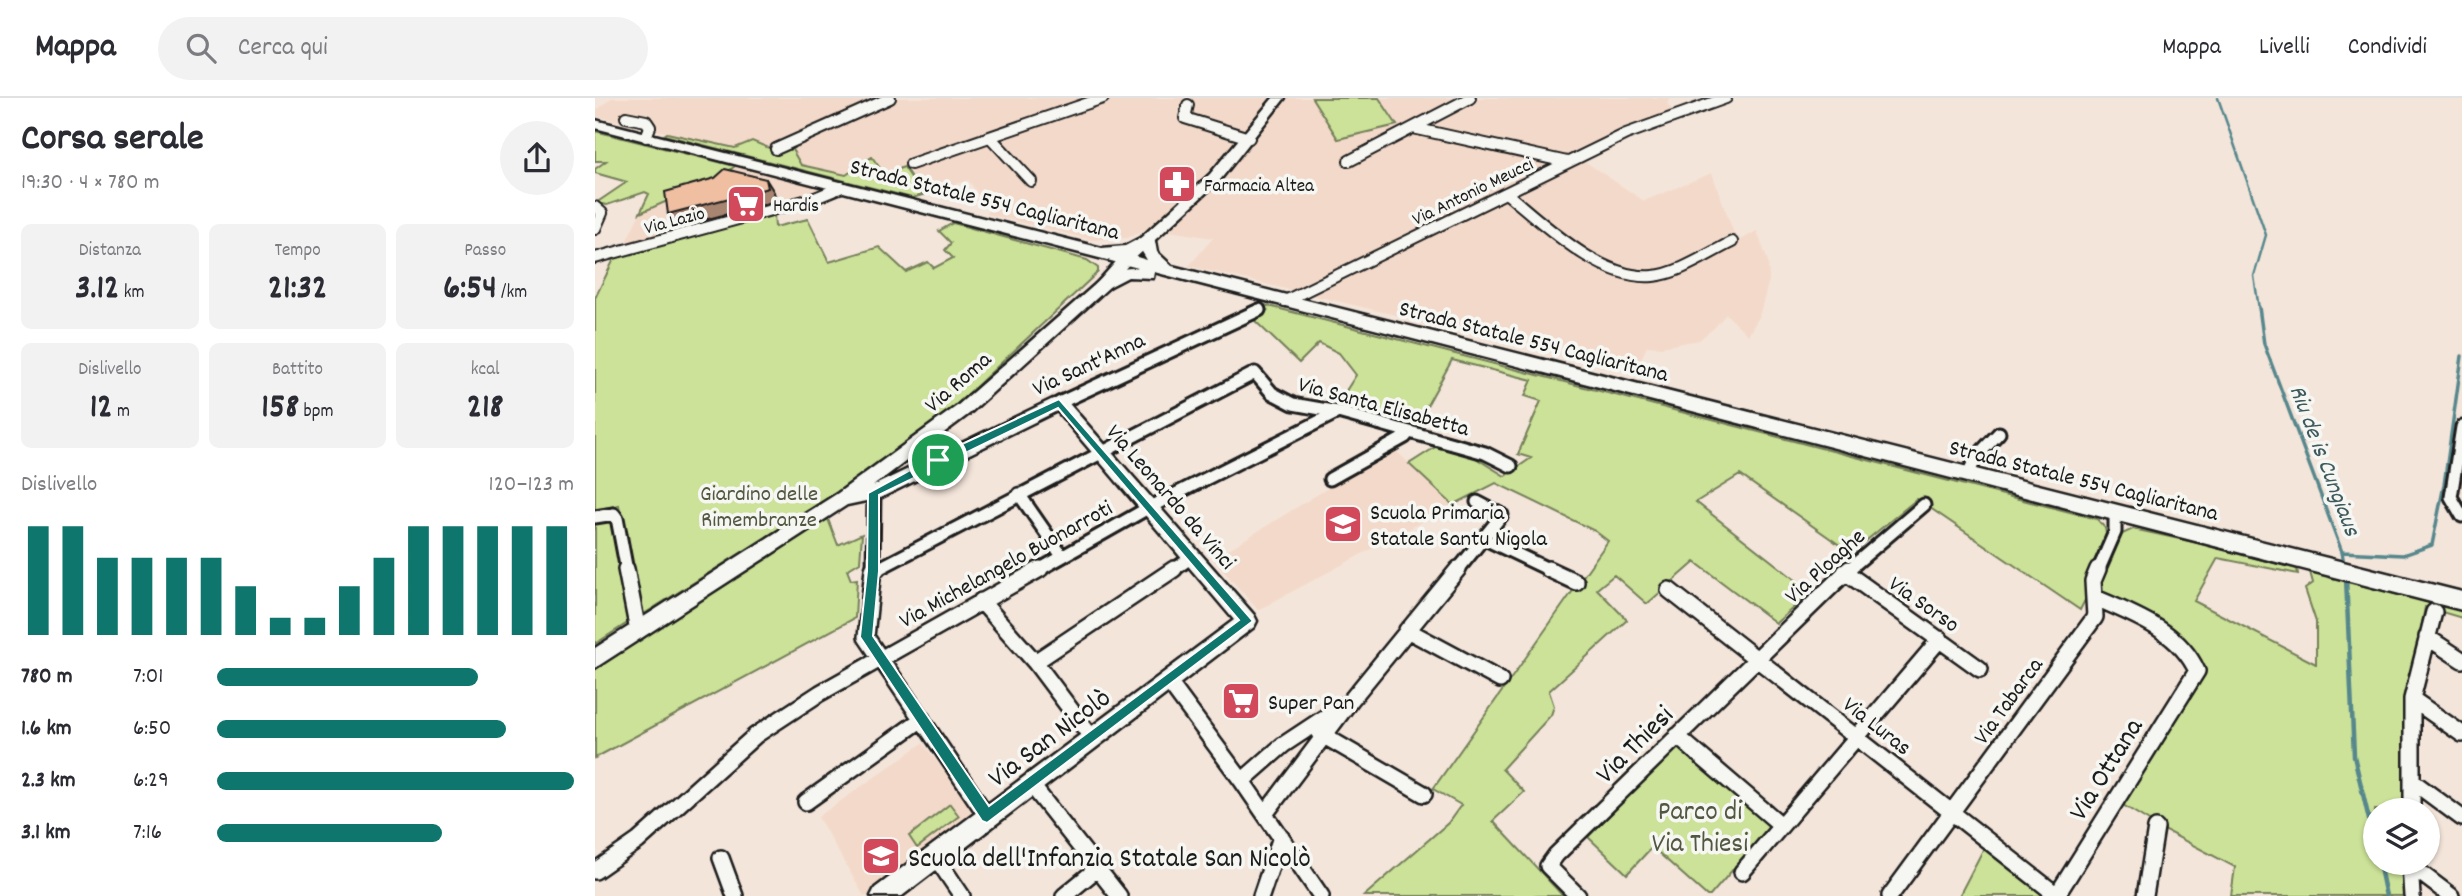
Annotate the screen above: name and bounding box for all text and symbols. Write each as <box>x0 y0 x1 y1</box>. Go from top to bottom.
search box <box>158 17 648 80</box>
text: Mappa <box>35 25 116 72</box>
icon: search <box>182 29 220 67</box>
text: Cerca qui <box>238 30 328 67</box>
text: Mappa <box>2162 31 2221 65</box>
text: Livelli <box>2259 31 2310 65</box>
text: Condividi <box>2348 31 2427 65</box>
text: Corsa serale <box>21 113 204 168</box>
button: share <box>500 121 574 195</box>
street label: Strada Statale 554 Cagliaritana <box>846 152 1124 251</box>
street label: Via Antonio Meucci <box>1408 152 1539 234</box>
pharmacy icon: Farmacia Altea <box>1156 163 1198 205</box>
text: 19:30 · 4 × 780 m <box>21 167 160 200</box>
place label: Farmacia Altea <box>1204 174 1315 201</box>
supermarket icon: Hardis <box>725 183 767 225</box>
place label: Hardis <box>773 194 819 221</box>
street label: Via Lazio <box>642 201 708 243</box>
text: Distanza <box>79 238 141 265</box>
text: Tempo <box>274 238 321 265</box>
text: Passo <box>464 238 506 265</box>
text: 3.12 <box>75 265 119 315</box>
text: 21:32 <box>268 265 327 315</box>
text: 6:54 <box>443 265 497 315</box>
text: km <box>119 280 145 307</box>
text: /km <box>497 280 527 307</box>
street label: Strada Statale 554 Cagliaritana <box>1395 294 1673 393</box>
street label: Via Sant'Anna <box>1028 325 1152 407</box>
street label: Via Roma <box>919 344 1001 422</box>
text: Dislivello <box>78 357 141 384</box>
text: Battito <box>272 357 323 384</box>
text: kcal <box>471 357 500 384</box>
street label: Via Santa Elisabetta <box>1294 370 1473 447</box>
water label: Riu de is Cungiaus <box>2279 381 2368 542</box>
text: 12 <box>90 384 113 434</box>
text: 158 <box>261 384 299 434</box>
text: 218 <box>467 384 504 434</box>
text: m <box>113 399 130 426</box>
text: bpm <box>299 399 334 426</box>
street label: Via Leonardo da Vinci <box>1097 418 1242 578</box>
pin <box>908 430 968 490</box>
street label: Strada Statale 554 Cagliaritana <box>1945 433 2223 532</box>
icon: arrive <box>919 441 957 479</box>
text: Dislivello <box>21 469 97 502</box>
text: 120–123 m <box>489 469 574 502</box>
park label: Giardino delle Rimembranze <box>700 479 818 538</box>
street label: Via Michelangelo Buonarroti <box>894 494 1119 639</box>
place label: Scuola Primaria Statale Santu Nigola <box>1370 498 1548 557</box>
school or university icon: Scuola Primaria Statale Santu Nigola <box>1322 503 1364 545</box>
street label: Via Ploaghe <box>1779 522 1874 613</box>
street label: Via Sorso <box>1881 569 1965 642</box>
street label: Via Tabarca <box>1967 651 2053 752</box>
text: 780 m <box>21 661 73 694</box>
text: 7:01 <box>133 661 163 694</box>
street label: Via San Nicolò <box>981 680 1121 800</box>
supermarket icon: Super Pan <box>1220 680 1262 722</box>
place label: Super Pan <box>1268 688 1354 721</box>
street label: Via Luras <box>1834 690 1917 765</box>
street label: Via Thiesi <box>1588 698 1685 795</box>
street label: Via Ottana <box>2061 711 2156 830</box>
text: 1.6 km <box>21 713 72 746</box>
text: 6:50 <box>133 713 171 746</box>
text: 2.3 km <box>21 765 76 798</box>
text: 6:29 <box>133 765 169 798</box>
park label: Parco di Via Thiesi <box>1652 794 1748 866</box>
map controls <box>2363 798 2440 875</box>
button: layers <box>2363 798 2440 875</box>
text: 3.1 km <box>21 817 71 850</box>
text: 7:16 <box>133 817 162 850</box>
school or university icon: Scuola dell'Infanzia Statale San Nicolò <box>860 835 902 877</box>
place label: Scuola dell'Infanzia Statale San Nicolò <box>908 841 1311 881</box>

